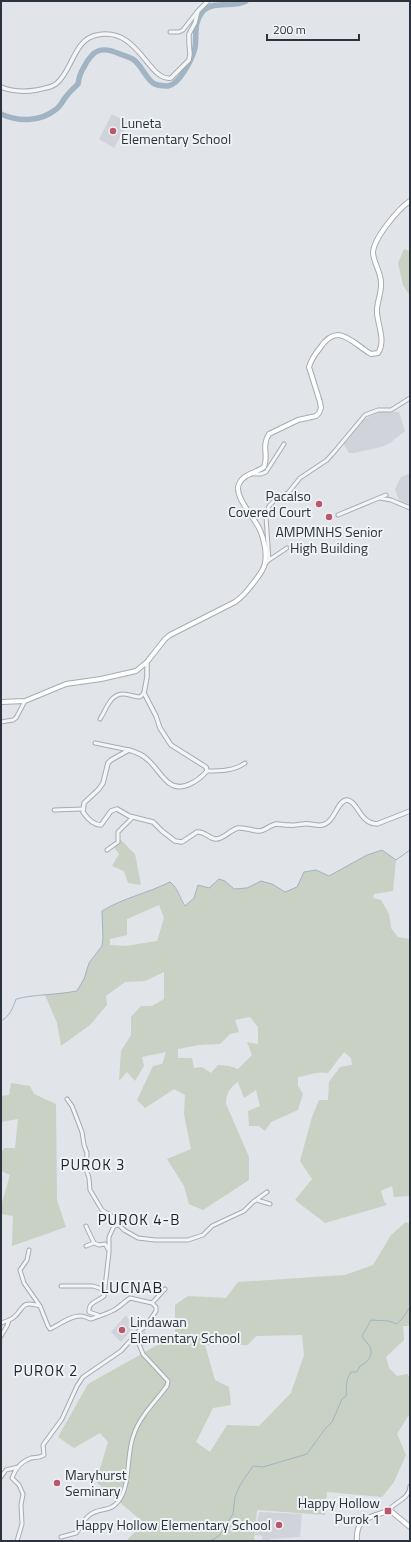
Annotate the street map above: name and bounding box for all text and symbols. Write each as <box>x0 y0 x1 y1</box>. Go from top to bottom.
scale bar <box>267 16 359 42</box>
text: 200 m <box>273 20 306 39</box>
place label: Luneta Elementary School <box>121 112 231 149</box>
marker: Luneta Elementary School <box>108 126 118 136</box>
place label: Pacalso Covered Court <box>228 485 311 522</box>
marker: Pacalso Covered Court <box>314 499 324 509</box>
marker: AMPMNHS Senior High Building <box>324 512 334 522</box>
place label: AMPMNHS Senior High Building <box>275 521 383 558</box>
district label: PUROK 3 <box>61 1153 125 1176</box>
district label: PUROK 4-B <box>98 1208 180 1231</box>
district label: LUCNAB <box>101 1275 163 1299</box>
place label: Lindawan Elementary School <box>130 1311 240 1348</box>
marker: Lindawan Elementary School <box>117 1325 127 1335</box>
district label: PUROK 2 <box>14 1359 78 1382</box>
place label: Maryhurst Seminary <box>65 1464 127 1501</box>
marker: Maryhurst Seminary <box>52 1478 62 1488</box>
place label: Happy Hollow Purok 1 <box>298 1492 380 1529</box>
marker: Happy Hollow Purok 1 <box>383 1506 393 1516</box>
place label: Happy Hollow Elementary School <box>76 1514 271 1535</box>
marker: Happy Hollow Elementary School <box>274 1520 284 1530</box>

